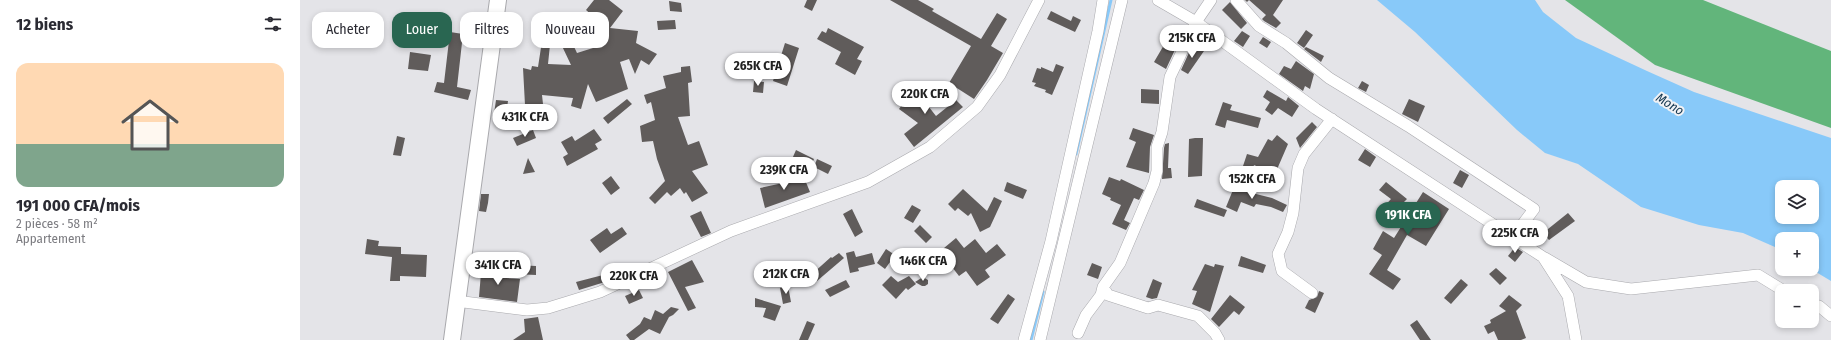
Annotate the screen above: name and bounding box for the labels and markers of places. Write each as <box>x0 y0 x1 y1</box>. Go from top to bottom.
pin: 215K CFA <box>1151 25 1233 59</box>
pin: 265K CFA <box>717 53 799 87</box>
pin: 220K CFA <box>884 81 966 115</box>
pin: 431K CFA <box>484 104 566 138</box>
pin: 239K CFA <box>743 157 825 191</box>
pin: 152K CFA <box>1211 166 1293 200</box>
pin: 191K CFA <box>1367 202 1449 236</box>
pin: 225K CFA <box>1474 220 1556 254</box>
pin: 146K CFA <box>882 248 964 282</box>
pin: 341K CFA <box>457 252 539 286</box>
pin: 212K CFA <box>745 261 827 295</box>
pin: 220K CFA <box>593 263 675 297</box>

